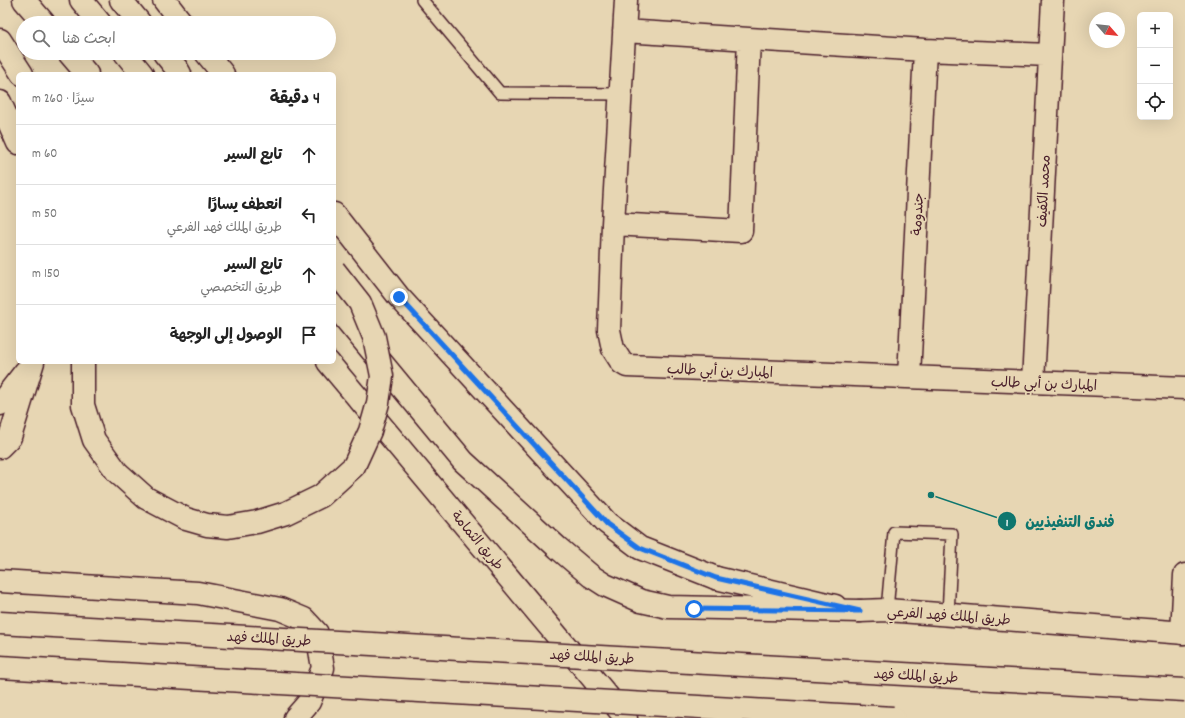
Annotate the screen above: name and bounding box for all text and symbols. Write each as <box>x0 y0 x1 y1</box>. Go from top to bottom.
north arrow <box>1089 12 1125 48</box>
map controls <box>1137 12 1173 120</box>
button: + <box>1137 12 1173 48</box>
search box <box>16 16 336 60</box>
icon: search <box>30 27 52 49</box>
text: ابحث هنا <box>62 29 116 51</box>
button: − <box>1137 48 1173 84</box>
button: locate <box>1137 84 1173 120</box>
text: 4 دقيقة <box>270 88 320 112</box>
text: سيرًا · 260 m <box>32 90 95 109</box>
icon: ahead <box>298 144 320 166</box>
text: 60 m <box>32 145 57 164</box>
text: تابع السير <box>225 145 282 167</box>
street label: محمد الكفيف <box>1033 154 1057 228</box>
street label: جندومة <box>908 192 930 236</box>
text: انعطف يسارًا <box>208 195 282 217</box>
icon: left <box>298 204 320 226</box>
text: 50 m <box>32 205 57 224</box>
text: طريق الملك فهد الفرعي <box>167 219 282 238</box>
text: تابع السير <box>225 255 282 277</box>
icon: ahead <box>298 264 320 286</box>
text: 150 m <box>32 265 60 284</box>
text: طريق التخصصي <box>200 279 282 298</box>
route end <box>390 288 408 306</box>
icon: arrive <box>298 324 320 346</box>
text: الوصول إلى الوجهة <box>170 325 282 347</box>
street label: المبارك بن أبي طالب <box>666 360 773 385</box>
street label: المبارك بن أبي طالب <box>990 373 1097 398</box>
street label: طريق الثمامة <box>446 507 507 575</box>
callout: فندق التنفيذيين <box>997 508 1122 535</box>
text: فندق التنفيذيين <box>1025 513 1115 535</box>
text: 1 <box>1006 515 1009 532</box>
route start <box>685 600 703 618</box>
street label: طريق الملك فهد الفرعي <box>886 603 1011 632</box>
street label: طريق الملك فهد <box>226 628 312 652</box>
street label: طريق الملك فهد <box>549 646 635 670</box>
street label: طريق الملك فهد <box>873 665 959 689</box>

